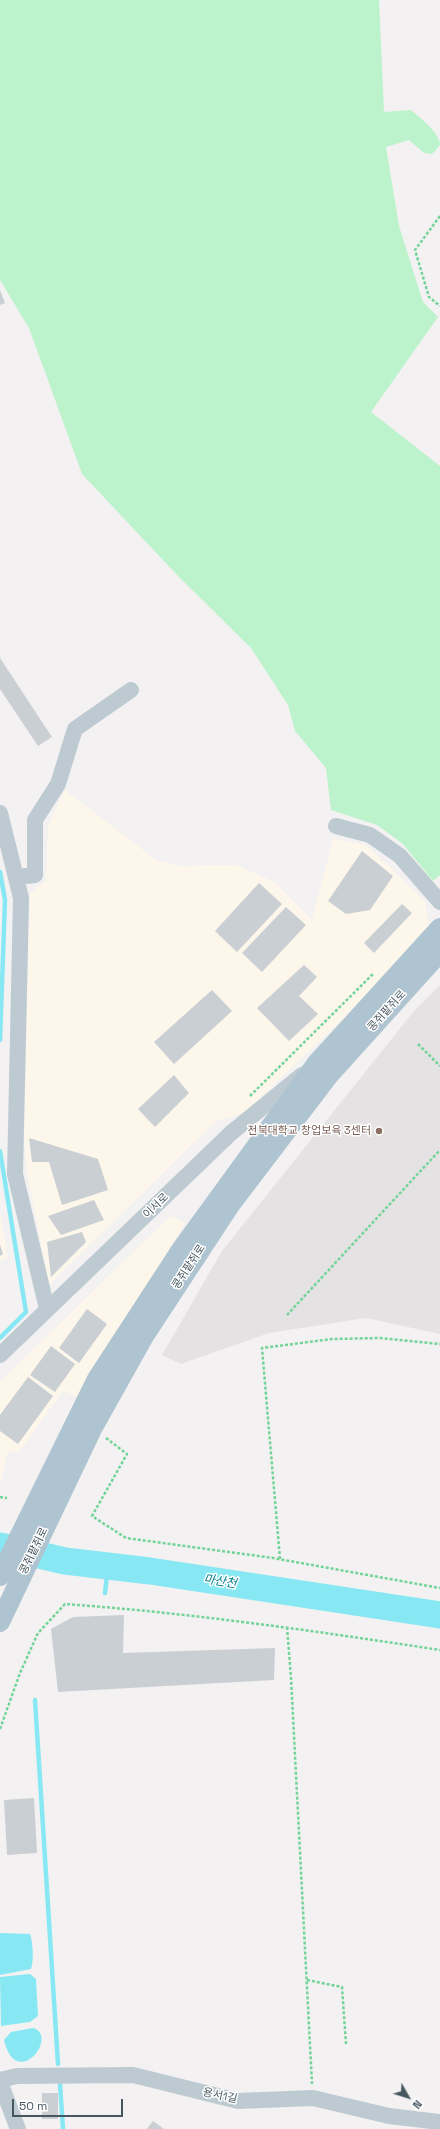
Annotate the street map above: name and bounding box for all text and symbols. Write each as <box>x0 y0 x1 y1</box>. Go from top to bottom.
street label: 콩쥐팥쥐로 <box>365 988 409 1034</box>
place label: 전북대학교 창업보육 3센터 <box>247 1124 371 1138</box>
marker: 전북대학교 창업보육 3센터 <box>374 1126 384 1136</box>
street label: 이서로 <box>140 1191 172 1221</box>
street label: 콩쥐팥쥐로 <box>170 1242 208 1292</box>
street label: 콩쥐팥쥐로 <box>17 1525 51 1577</box>
water label: 마산천 <box>203 1572 237 1592</box>
north arrow <box>388 2077 428 2117</box>
street label: 용서1길 <box>202 2086 238 2106</box>
scale bar <box>14 2091 125 2117</box>
text: N <box>410 2097 425 2112</box>
text: 50 m <box>19 2098 47 2114</box>

